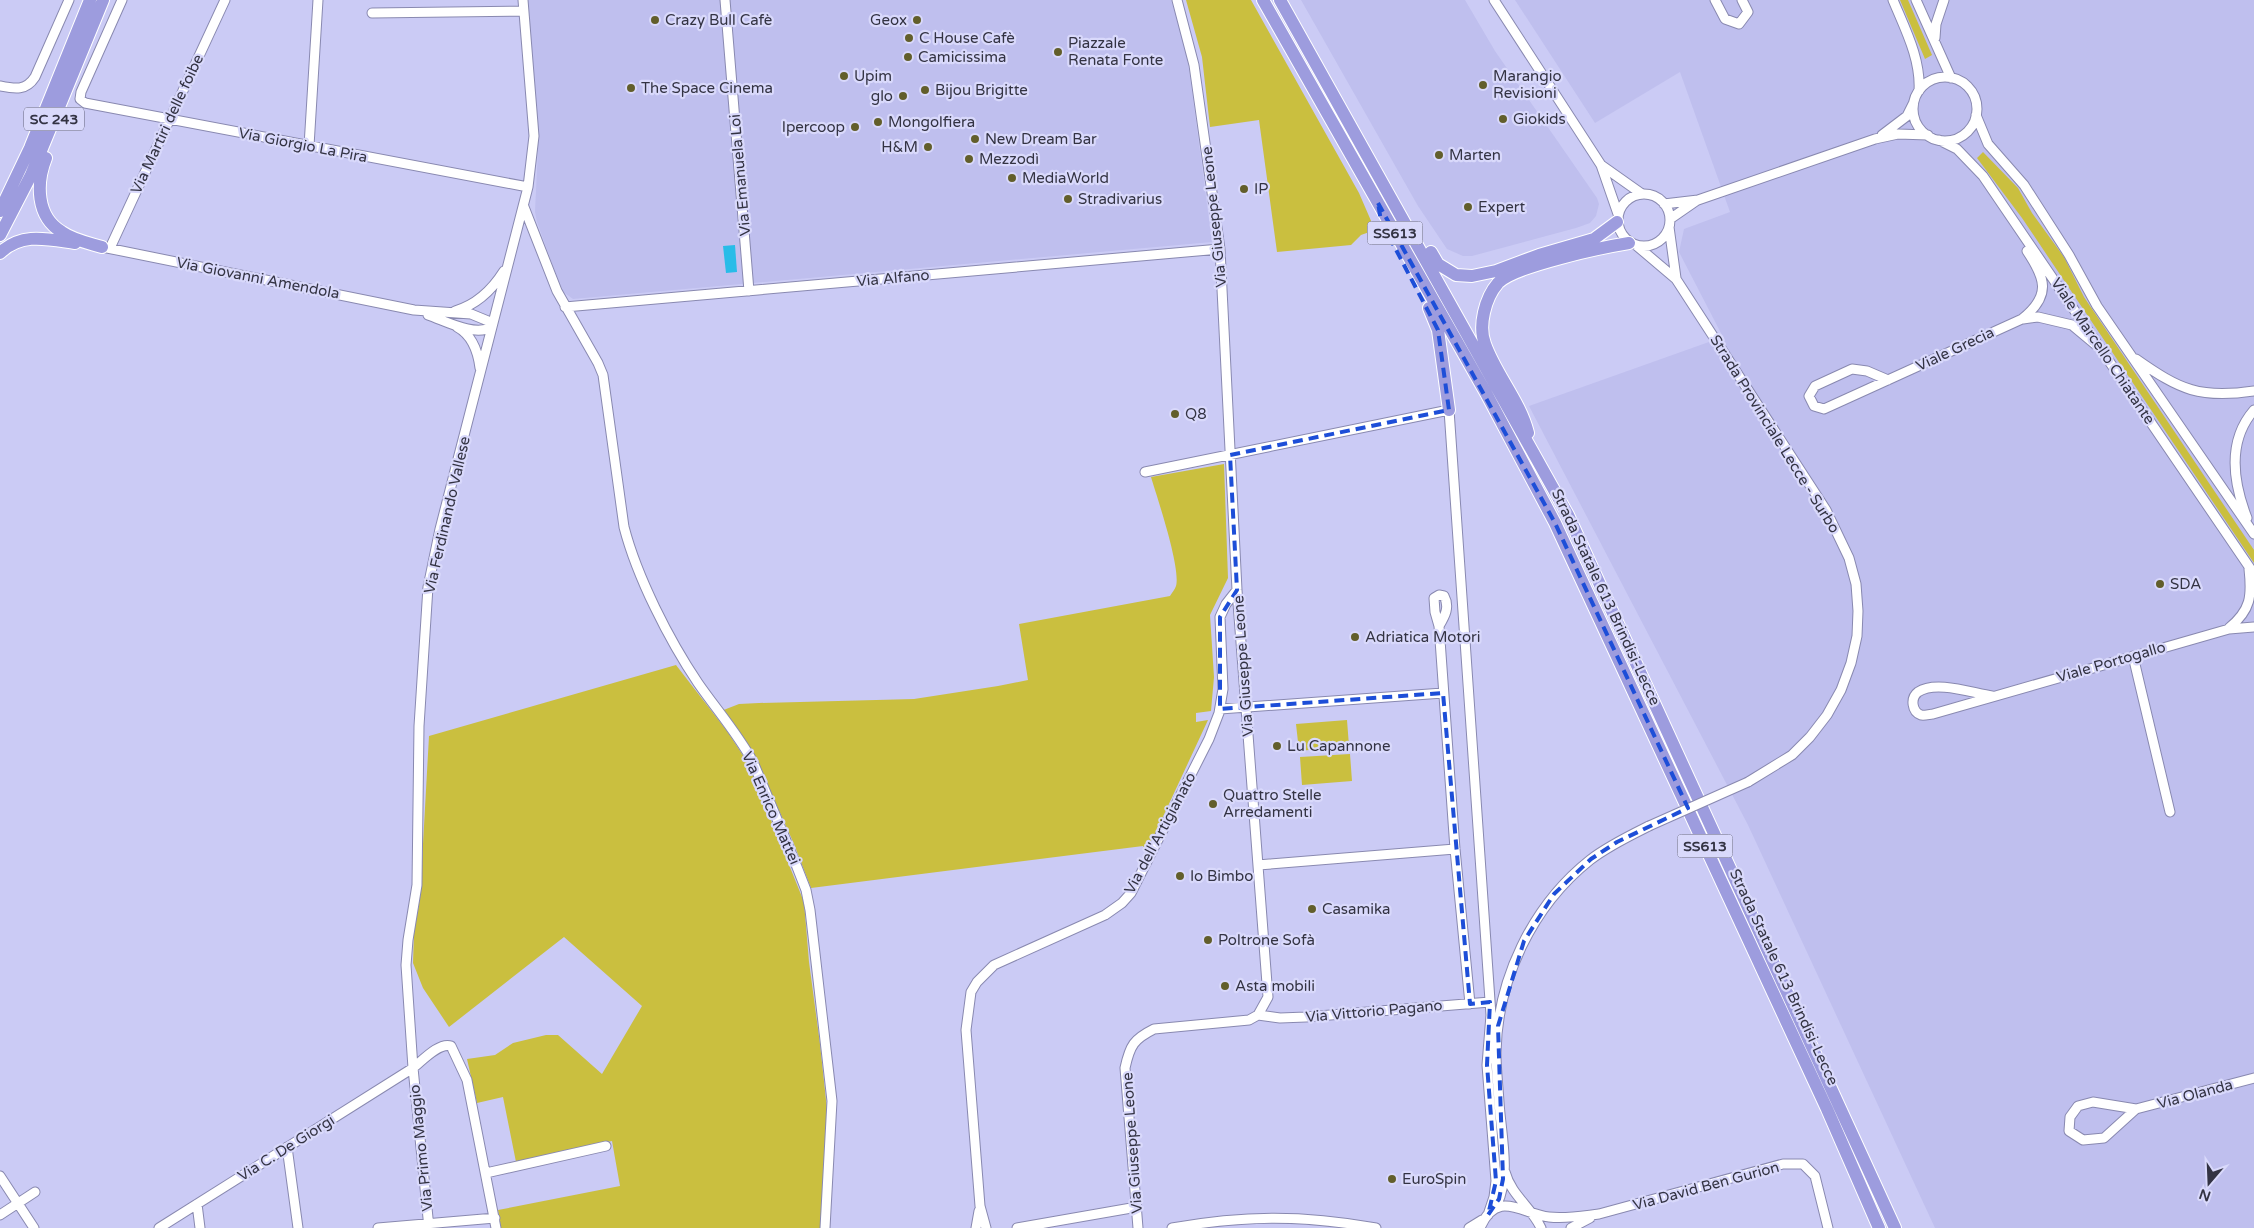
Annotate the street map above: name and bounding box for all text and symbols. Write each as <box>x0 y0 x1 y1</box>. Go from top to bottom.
place label: Crazy Bull Cafè <box>665 11 772 29</box>
place label: Geox <box>870 11 907 29</box>
marker: Crazy Bull Cafè <box>649 14 661 26</box>
marker: Geox <box>911 14 923 26</box>
place label: C House Cafè <box>919 29 1015 47</box>
marker: C House Cafè <box>903 32 915 44</box>
place label: Piazzale Renata Fonte <box>1068 34 1163 69</box>
marker: Piazzale Renata Fonte <box>1052 46 1064 58</box>
place label: Camicissima <box>918 48 1006 66</box>
street label: Via Martiri delle foibe <box>127 51 207 197</box>
marker: Camicissima <box>902 51 914 63</box>
place label: Upim <box>854 67 892 85</box>
place label: Marangio Revisioni <box>1493 67 1562 102</box>
marker: Upim <box>838 70 850 82</box>
place label: The Space Cinema <box>641 79 773 97</box>
marker: Marangio Revisioni <box>1477 79 1489 91</box>
place label: Bijou Brigitte <box>935 81 1028 99</box>
marker: The Space Cinema <box>625 82 637 94</box>
marker: Bijou Brigitte <box>919 84 931 96</box>
place label: glo <box>871 87 893 105</box>
marker: glo <box>897 90 909 102</box>
road number: SC 243 <box>24 108 84 130</box>
place label: Giokids <box>1513 110 1566 128</box>
street label: Via Emanuela Loi <box>726 113 754 237</box>
place label: Mongolfiera <box>888 113 975 131</box>
marker: Giokids <box>1497 113 1509 125</box>
marker: Mongolfiera <box>872 116 884 128</box>
place label: Ipercoop <box>782 118 845 136</box>
marker: Ipercoop <box>849 121 861 133</box>
street label: Via Giorgio La Pira <box>237 124 369 166</box>
place label: New Dream Bar <box>985 130 1097 148</box>
marker: New Dream Bar <box>969 133 981 145</box>
place label: H&M <box>881 138 918 156</box>
marker: H&M <box>922 141 934 153</box>
street label: Via Giuseppe Leone <box>1198 146 1230 288</box>
place label: Marten <box>1449 146 1501 164</box>
marker: Marten <box>1433 149 1445 161</box>
place label: Mezzodì <box>979 150 1039 168</box>
marker: Mezzodì <box>963 153 975 165</box>
place label: MediaWorld <box>1022 169 1109 187</box>
marker: MediaWorld <box>1006 172 1018 184</box>
place label: IP <box>1254 180 1268 198</box>
marker: IP <box>1238 183 1250 195</box>
place label: Stradivarius <box>1078 190 1162 208</box>
marker: Stradivarius <box>1062 193 1074 205</box>
place label: Expert <box>1478 198 1525 216</box>
marker: Expert <box>1462 201 1474 213</box>
road number: SS613 <box>1368 222 1422 244</box>
street label: Via Giovanni Amendola <box>175 253 341 303</box>
street label: Via Alfano <box>856 266 930 290</box>
street label: Viale Marcello Chiatante <box>2047 274 2159 428</box>
street label: Viale Grecia <box>1913 323 1997 375</box>
street label: Strada Provinciale Lecce - Surbo <box>1706 332 1844 536</box>
place label: Q8 <box>1185 405 1207 423</box>
marker: Q8 <box>1169 408 1181 420</box>
street label: Via Ferdinando Vallese <box>420 435 474 595</box>
street label: Strada Statale 613 Brindisi-Lecce <box>1548 486 1664 708</box>
place label: SDA <box>2170 575 2201 593</box>
marker: SDA <box>2154 578 2166 590</box>
street label: Via Giuseppe Leone <box>1229 595 1257 737</box>
place label: Adriatica Motori <box>1365 628 1481 646</box>
marker: Adriatica Motori <box>1349 631 1361 643</box>
street label: Viale Portogallo <box>2054 638 2168 686</box>
place label: Lu Capannone <box>1287 737 1390 755</box>
marker: Lu Capannone <box>1271 740 1283 752</box>
street label: Via Enrico Mattei <box>738 749 804 867</box>
street label: Via dell'Artigianato <box>1120 769 1200 897</box>
place label: Quattro Stelle Arredamenti <box>1223 786 1321 821</box>
marker: Quattro Stelle Arredamenti <box>1207 798 1219 810</box>
road number: SS613 <box>1678 834 1732 858</box>
street label: Strada Statale 613 Brindisi-Lecce <box>1726 866 1842 1088</box>
place label: Io Bimbo <box>1190 867 1253 885</box>
marker: Io Bimbo <box>1174 870 1186 882</box>
place label: Casamika <box>1322 900 1390 918</box>
marker: Casamika <box>1306 903 1318 915</box>
place label: Poltrone Sofà <box>1218 931 1315 949</box>
marker: Poltrone Sofà <box>1202 934 1214 946</box>
place label: Asta mobili <box>1235 977 1315 995</box>
marker: Asta mobili <box>1219 980 1231 992</box>
street label: Via Vittorio Pagano <box>1305 996 1443 1026</box>
street label: Via Giuseppe Leone <box>1118 1072 1146 1214</box>
street label: Via Olanda <box>2155 1075 2235 1113</box>
street label: Via Primo Maggio <box>405 1084 437 1212</box>
street label: Via C. De Giorgi <box>234 1111 338 1185</box>
street label: Via David Ben Gurion <box>1631 1158 1781 1214</box>
north arrow <box>2184 1158 2234 1208</box>
place label: EuroSpin <box>1402 1170 1466 1188</box>
marker: EuroSpin <box>1386 1173 1398 1185</box>
text: N <box>2197 1185 2213 1205</box>

